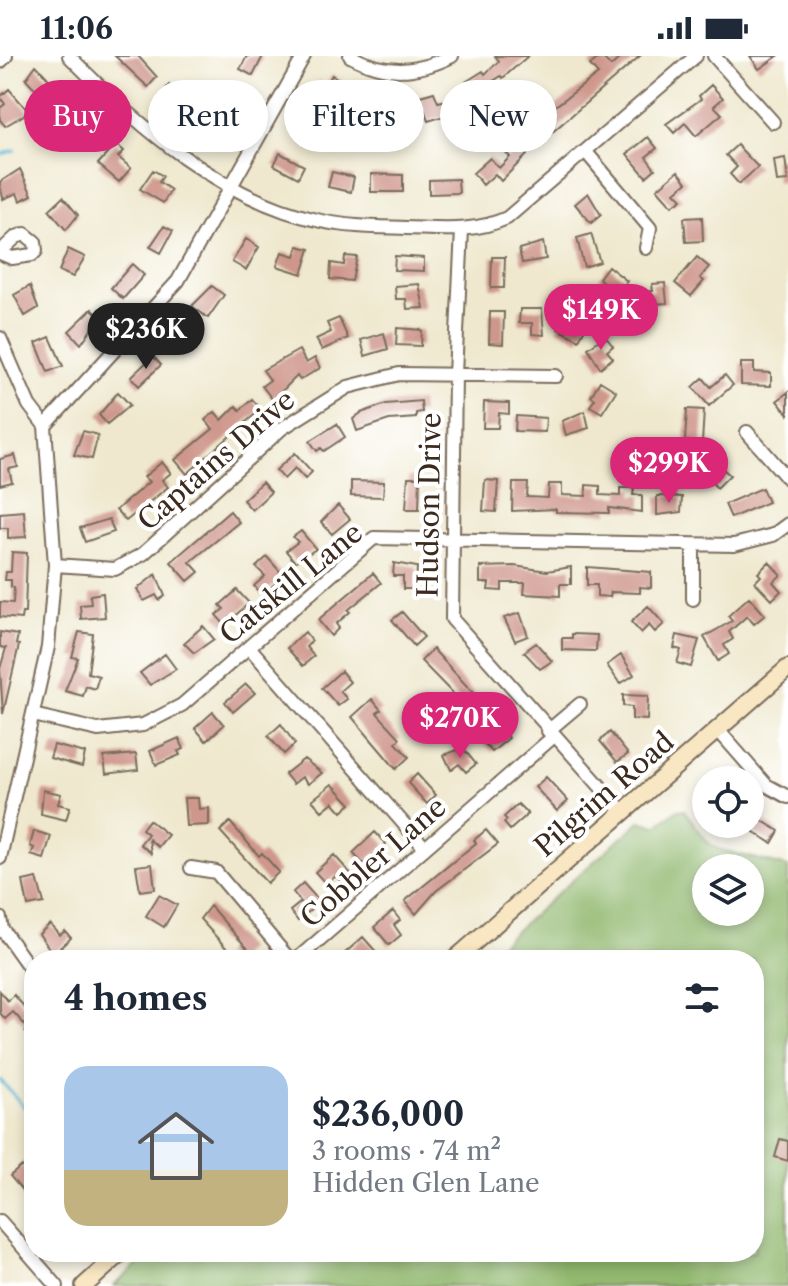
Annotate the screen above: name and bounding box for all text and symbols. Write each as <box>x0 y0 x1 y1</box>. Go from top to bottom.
text: 11:06 <box>40 10 113 47</box>
chip: Buy <box>24 80 132 152</box>
chip: Rent <box>148 80 268 152</box>
chip: Filters <box>284 80 424 152</box>
chip: New <box>440 80 557 152</box>
pin: $149K <box>545 284 657 352</box>
text: $149K <box>562 294 640 326</box>
pin: $236K <box>90 303 202 371</box>
text: $236K <box>106 313 186 345</box>
street label: Captains Drive <box>131 383 301 537</box>
street label: Hudson Drive <box>410 412 448 598</box>
pin: $299K <box>613 437 725 505</box>
text: $299K <box>628 447 710 479</box>
street label: Catskill Lane <box>213 515 369 651</box>
pin: $270K <box>404 692 516 760</box>
text: $270K <box>420 702 500 734</box>
street label: Pilgrim Road <box>527 724 681 864</box>
map controls <box>692 766 764 926</box>
button: locate <box>692 766 764 838</box>
street label: Cobbler Lane <box>293 790 453 934</box>
button: layers <box>692 854 764 926</box>
icon: filters <box>680 976 724 1020</box>
text: 4 homes <box>64 977 208 1019</box>
text: $236,000 <box>312 1093 465 1135</box>
icon: home <box>128 1098 224 1194</box>
text: 3 rooms · 74 m² <box>312 1135 501 1167</box>
text: Hidden Glen Lane <box>312 1167 540 1199</box>

